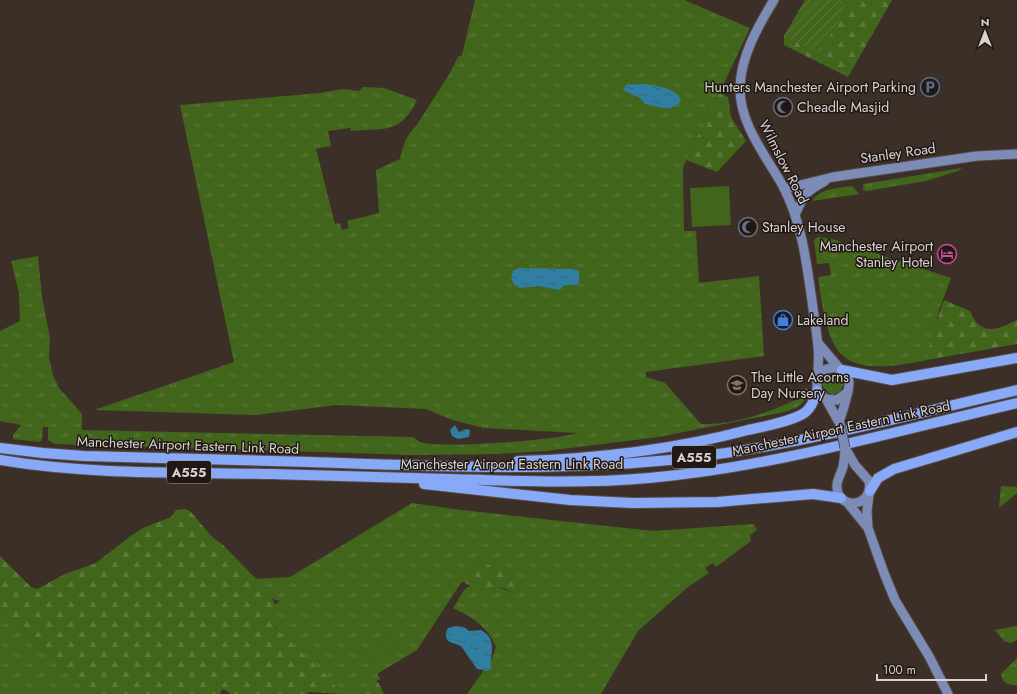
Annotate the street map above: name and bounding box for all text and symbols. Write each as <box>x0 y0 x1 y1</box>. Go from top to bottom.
north arrow <box>965 12 1005 52</box>
text: N <box>981 14 989 30</box>
parking icon: Hunters Manchester Airport Parking <box>919 76 941 98</box>
place label: Hunters Manchester Airport Parking <box>705 77 916 97</box>
mosque icon: Cheadle Masjid <box>772 96 794 118</box>
place label: Cheadle Masjid <box>797 97 889 117</box>
street label: Wilmslow Road <box>754 117 814 207</box>
street label: Stanley Road <box>859 138 937 168</box>
mosque icon: Stanley House <box>737 216 759 238</box>
place label: Stanley House <box>762 217 846 237</box>
place label: Manchester Airport Stanley Hotel <box>820 236 934 272</box>
hotel icon: Manchester Airport Stanley Hotel <box>936 243 958 265</box>
shop icon: Lakeland <box>772 309 794 331</box>
place label: Lakeland <box>797 310 848 330</box>
place label: The Little Acorns Day Nursery <box>751 367 849 403</box>
school or university icon: The Little Acorns Day Nursery <box>726 374 748 396</box>
street label: Manchester Airport Eastern Link Road <box>730 395 952 461</box>
street label: Manchester Airport Eastern Link Road <box>77 431 299 459</box>
road number: A555 <box>672 446 716 468</box>
street label: Manchester Airport Eastern Link Road <box>401 454 623 474</box>
road number: A555 <box>167 461 211 483</box>
scale bar <box>877 656 986 682</box>
text: 100 m <box>883 661 916 679</box>

